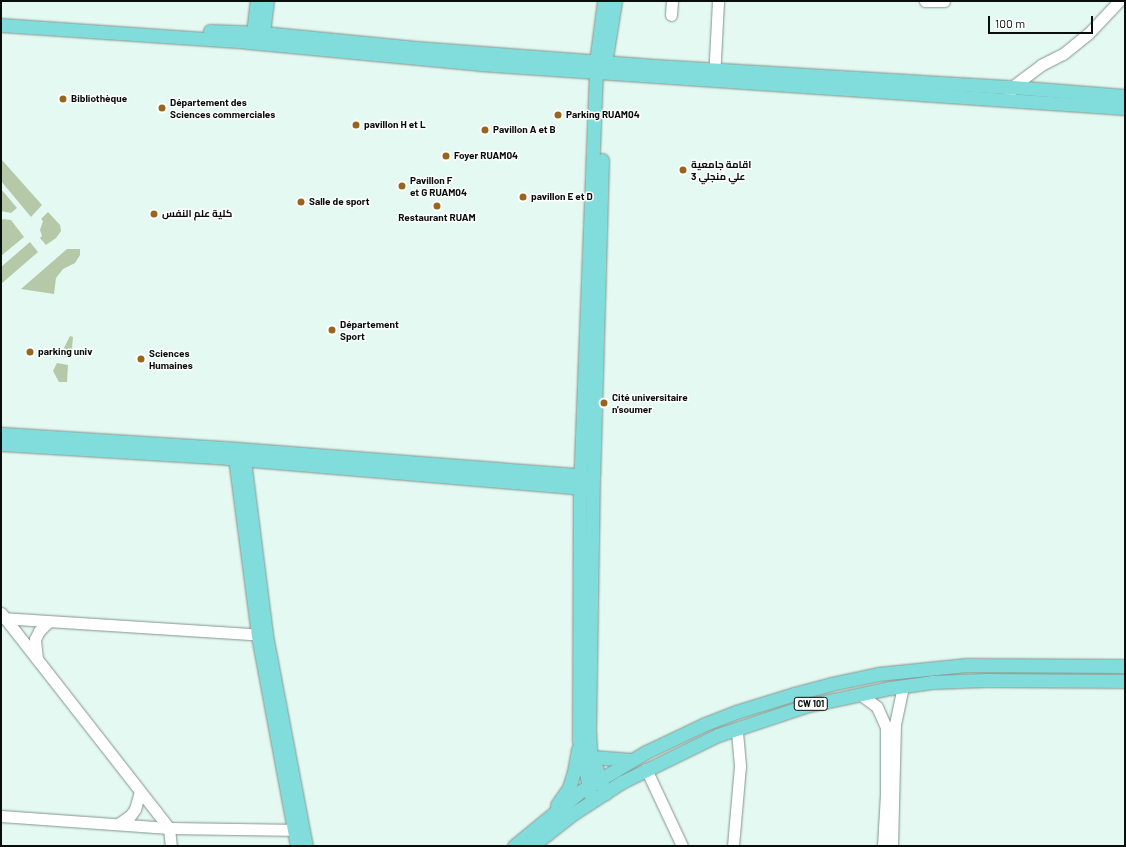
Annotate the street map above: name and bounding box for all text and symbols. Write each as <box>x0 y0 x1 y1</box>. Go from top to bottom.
scale bar <box>990 8 1095 34</box>
text: 100 m <box>995 16 1025 30</box>
place label: Bibliothèque <box>71 93 127 105</box>
marker: Bibliothèque <box>58 94 68 104</box>
place label: Département des Sciences commerciales <box>170 96 275 120</box>
marker: Département des Sciences commerciales <box>157 103 167 113</box>
place label: Parking RUAM04 <box>566 109 640 121</box>
marker: Parking RUAM04 <box>553 110 563 120</box>
place label: pavillon H et L <box>364 119 426 131</box>
marker: pavillon H et L <box>351 120 361 130</box>
place label: Pavillon A et B <box>493 124 556 136</box>
marker: Pavillon A et B <box>480 125 490 135</box>
place label: Foyer RUAM04 <box>454 150 518 162</box>
marker: Foyer RUAM04 <box>441 151 451 161</box>
place label: اقامة جامعية علي منجلي 3 <box>691 158 751 182</box>
marker: اقامة جامعية علي منجلي 3 <box>678 165 688 175</box>
place label: Pavillon F et G RUAM04 <box>410 174 467 198</box>
marker: Pavillon F et G RUAM04 <box>397 181 407 191</box>
place label: pavillon E et D <box>531 191 593 203</box>
marker: pavillon E et D <box>518 192 528 202</box>
place label: Salle de sport <box>309 196 370 208</box>
marker: Salle de sport <box>296 197 306 207</box>
marker: Restaurant RUAM <box>432 201 442 211</box>
place label: كلية علم النفس <box>162 208 232 220</box>
marker: كلية علم النفس <box>149 209 159 219</box>
place label: Restaurant RUAM <box>398 212 476 224</box>
place label: Département Sport <box>340 318 399 342</box>
marker: Département Sport <box>327 325 337 335</box>
place label: parking univ <box>38 346 92 358</box>
marker: parking univ <box>25 347 35 357</box>
place label: Sciences Humaines <box>149 347 193 370</box>
marker: Sciences Humaines <box>136 354 146 364</box>
place label: Cité universitaire n'soumer <box>612 391 688 414</box>
marker: Cité universitaire n'soumer <box>599 398 609 408</box>
road number: CW 101 <box>793 697 829 711</box>

